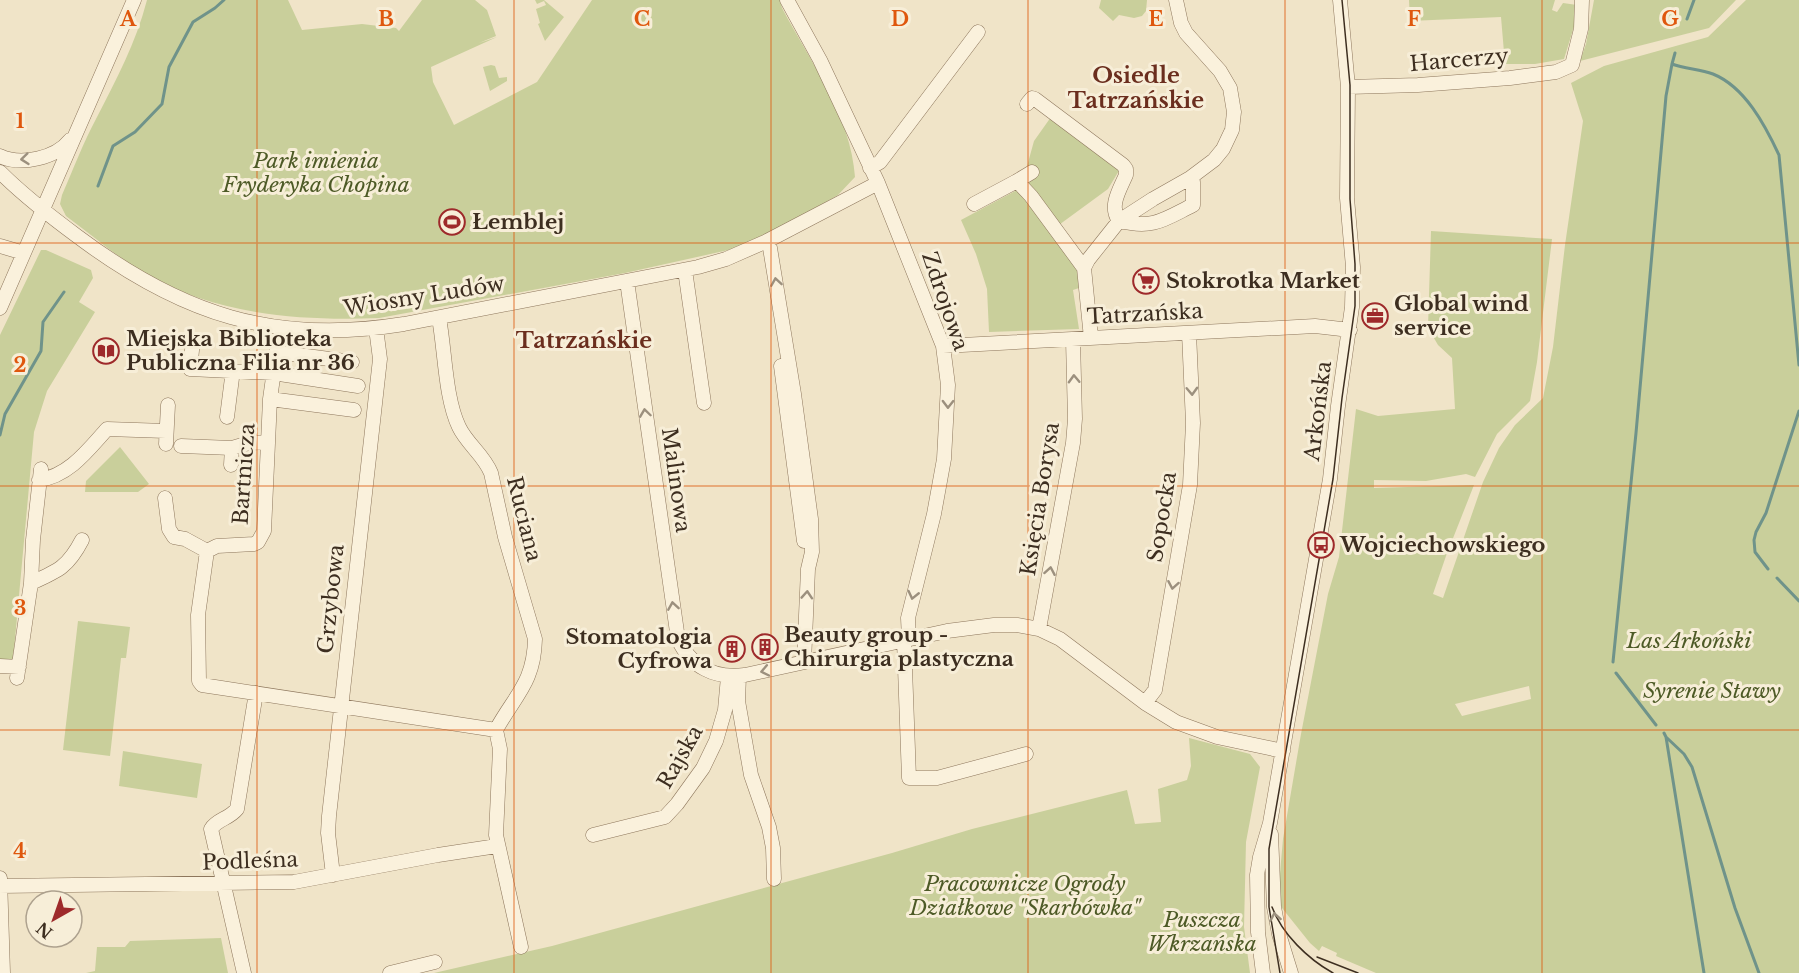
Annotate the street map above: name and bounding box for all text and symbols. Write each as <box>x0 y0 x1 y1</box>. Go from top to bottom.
text: A <box>119 7 137 31</box>
text: B <box>378 7 394 31</box>
text: C <box>634 7 650 31</box>
text: D <box>891 7 909 31</box>
text: E <box>1148 7 1164 31</box>
text: F <box>1407 7 1421 31</box>
text: G <box>1661 7 1679 31</box>
street label: Harcerzy <box>1408 43 1510 77</box>
district label: Osiedle Tatrzańskie <box>1068 62 1204 114</box>
text: 1 <box>16 109 25 133</box>
park label: Park imienia Fryderyka Chopina <box>221 148 410 198</box>
one-way arrow <box>20 152 30 165</box>
sports icon: Łemblej <box>437 207 467 237</box>
place label: Łemblej <box>472 209 564 235</box>
street label: Zdrojowa <box>916 248 974 354</box>
supermarket icon: Stokrotka Market <box>1131 266 1161 296</box>
place label: Stokrotka Market <box>1166 268 1360 294</box>
street label: Wiosny Ludów <box>341 270 506 322</box>
one-way arrow <box>770 277 783 287</box>
place label: Global wind service <box>1394 291 1529 341</box>
street label: Tatrzańska <box>1086 298 1204 330</box>
office icon: Global wind service <box>1360 301 1390 331</box>
place label: Miejska Biblioteka Publiczna Filia nr 36 <box>126 326 355 376</box>
district label: Tatrzańskie <box>516 327 652 354</box>
library icon: Miejska Biblioteka Publiczna Filia nr 36 <box>91 336 121 366</box>
text: 2 <box>13 353 27 377</box>
street label: Arkońska <box>1299 359 1337 464</box>
one-way arrow <box>1068 374 1081 383</box>
one-way arrow <box>1186 387 1199 396</box>
one-way arrow <box>942 399 954 408</box>
one-way arrow <box>640 409 652 418</box>
street label: Księcia Borysa <box>1015 420 1065 578</box>
street label: Bartnicza <box>227 422 261 526</box>
street label: Malinowa <box>656 426 696 534</box>
street label: Sopocka <box>1142 470 1182 564</box>
street label: Ruciana <box>501 474 547 565</box>
bus stop icon: Wojciechowskiego <box>1306 530 1336 560</box>
place label: Wojciechowskiego <box>1339 532 1546 558</box>
street label: Grzybowa <box>312 543 350 655</box>
one-way arrow <box>1043 567 1056 577</box>
one-way arrow <box>1167 580 1179 589</box>
one-way arrow <box>800 590 813 599</box>
one-way arrow <box>908 590 921 600</box>
text: 3 <box>14 596 26 620</box>
one-way arrow <box>667 602 679 611</box>
place label: Beauty group - Chirurgia plastyczna <box>784 622 1014 672</box>
place label: Stomatologia Cyfrowa <box>565 624 712 674</box>
park label: Las Arkoński <box>1625 628 1752 654</box>
building icon: Beauty group - Chirurgia plastyczna <box>750 632 780 662</box>
building icon: Stomatologia Cyfrowa <box>717 634 747 664</box>
one-way arrow <box>760 664 770 677</box>
park label: Syrenie Stawy <box>1643 678 1781 704</box>
street label: Rajska <box>652 720 709 793</box>
text: 4 <box>13 839 27 863</box>
street label: Podleśna <box>201 846 299 876</box>
park label: Pracownicze Ogrody Działkowe "Skarbówka" <box>909 871 1142 921</box>
north arrow <box>24 889 84 949</box>
park label: Puszcza Wkrzańska <box>1147 907 1257 957</box>
one-way arrow <box>1270 912 1282 921</box>
text: N <box>32 918 57 943</box>

